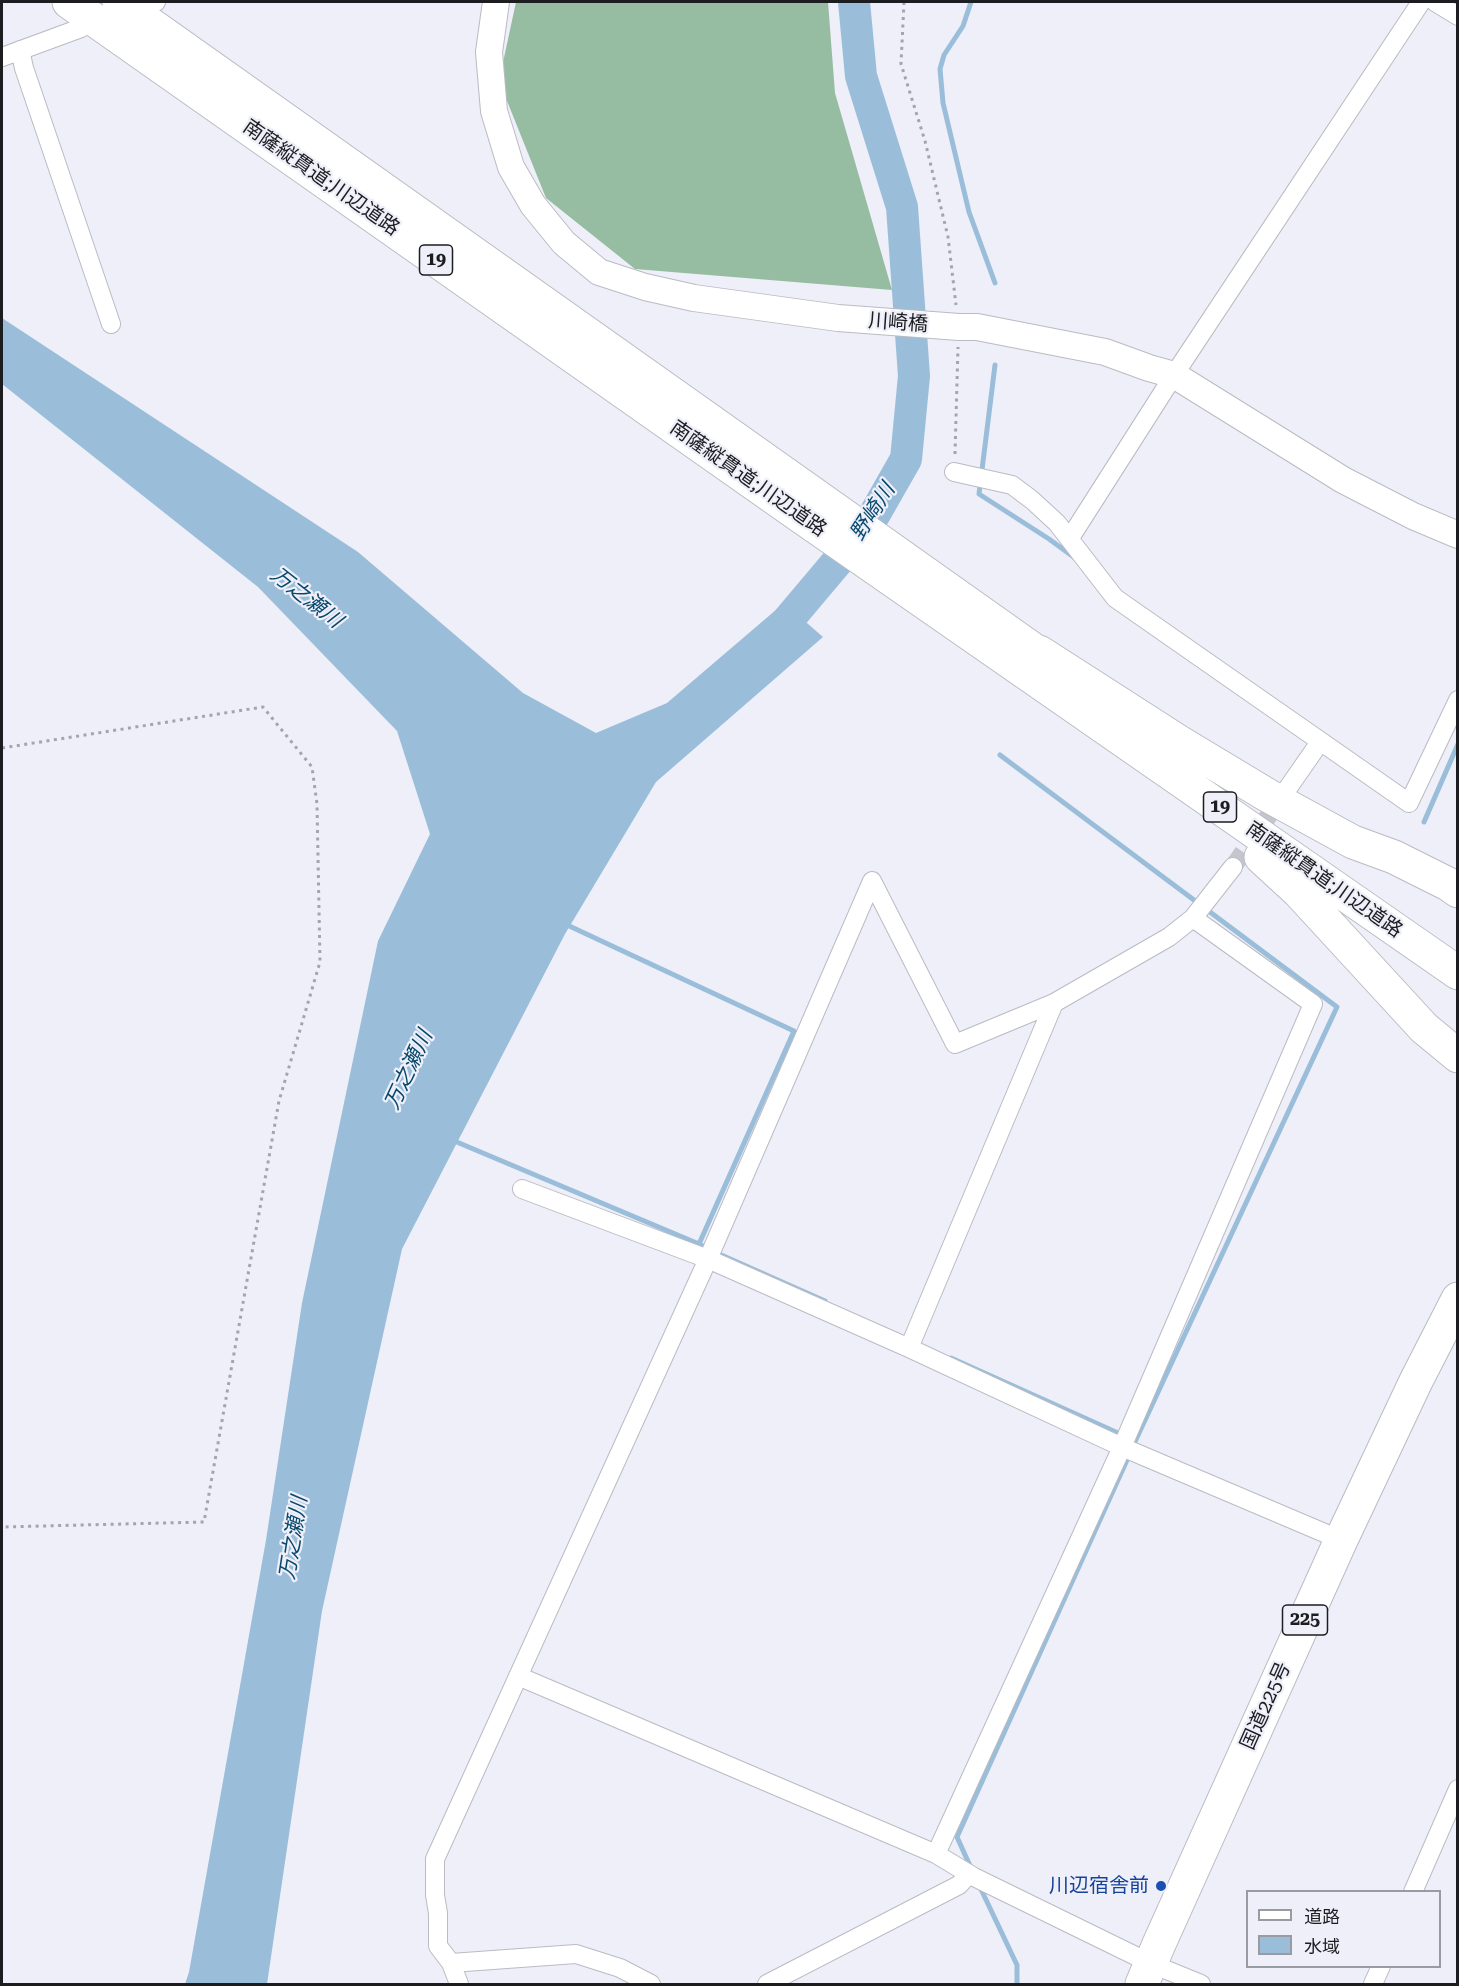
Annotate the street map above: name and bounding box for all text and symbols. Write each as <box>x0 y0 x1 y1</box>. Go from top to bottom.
street label: 南薩縦貫道;川辺道路 <box>238 115 404 241</box>
road number: 19 <box>420 245 452 275</box>
street label: 川崎橋 <box>867 309 929 337</box>
street label: 南薩縦貫道;川辺道路 <box>665 416 831 542</box>
water label: 野崎川 <box>845 479 901 545</box>
water label: 万之瀬川 <box>265 562 347 634</box>
road number: 19 <box>1204 792 1236 822</box>
street label: 南薩縦貫道;川辺道路 <box>1241 817 1407 943</box>
water label: 万之瀬川 <box>380 1027 438 1113</box>
water label: 万之瀬川 <box>275 1495 313 1581</box>
road number: 225 <box>1282 1605 1328 1635</box>
street label: 国道225号 <box>1236 1658 1296 1754</box>
place label: 川辺宿舎前 <box>1049 1874 1149 1898</box>
marker: 川辺宿舎前 <box>1154 1879 1168 1893</box>
legend <box>1246 1890 1441 1968</box>
text: 道路 <box>1304 1906 1340 1927</box>
text: 水域 <box>1304 1936 1340 1957</box>

